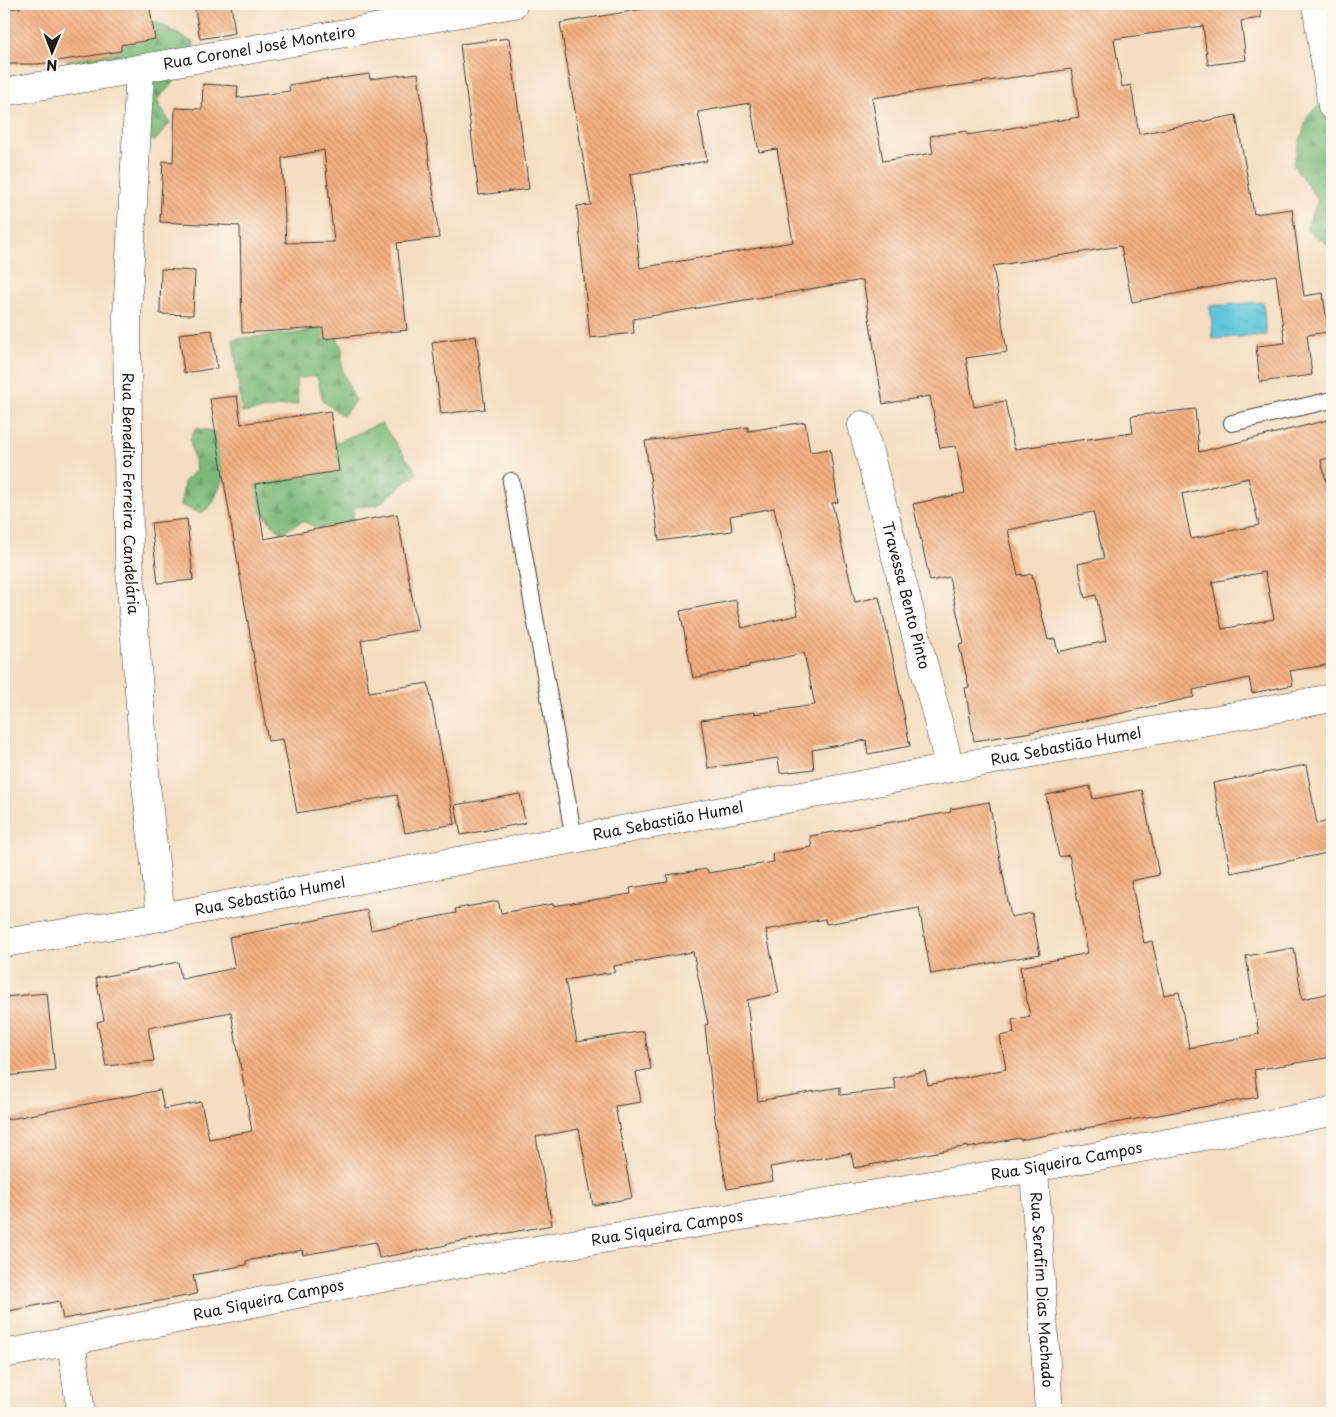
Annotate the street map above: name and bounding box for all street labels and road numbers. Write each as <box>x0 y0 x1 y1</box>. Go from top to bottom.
street label: Rua Coronel José Monteiro <box>161 19 357 74</box>
street label: Rua Benedito Ferreira Candelária <box>117 373 146 616</box>
street label: Travessa Bento Pinto <box>877 519 937 671</box>
street label: Rua Sebastião Humel <box>988 720 1143 770</box>
street label: Rua Sebastião Humel <box>590 794 745 845</box>
street label: Rua Sebastião Humel <box>192 869 347 920</box>
street label: Rua Siqueira Campos <box>989 1135 1144 1185</box>
street label: Rua Serafim Dias Machado <box>1025 1191 1060 1388</box>
street label: Rua Siqueira Campos <box>589 1203 745 1251</box>
street label: Rua Siqueira Campos <box>191 1272 346 1325</box>

